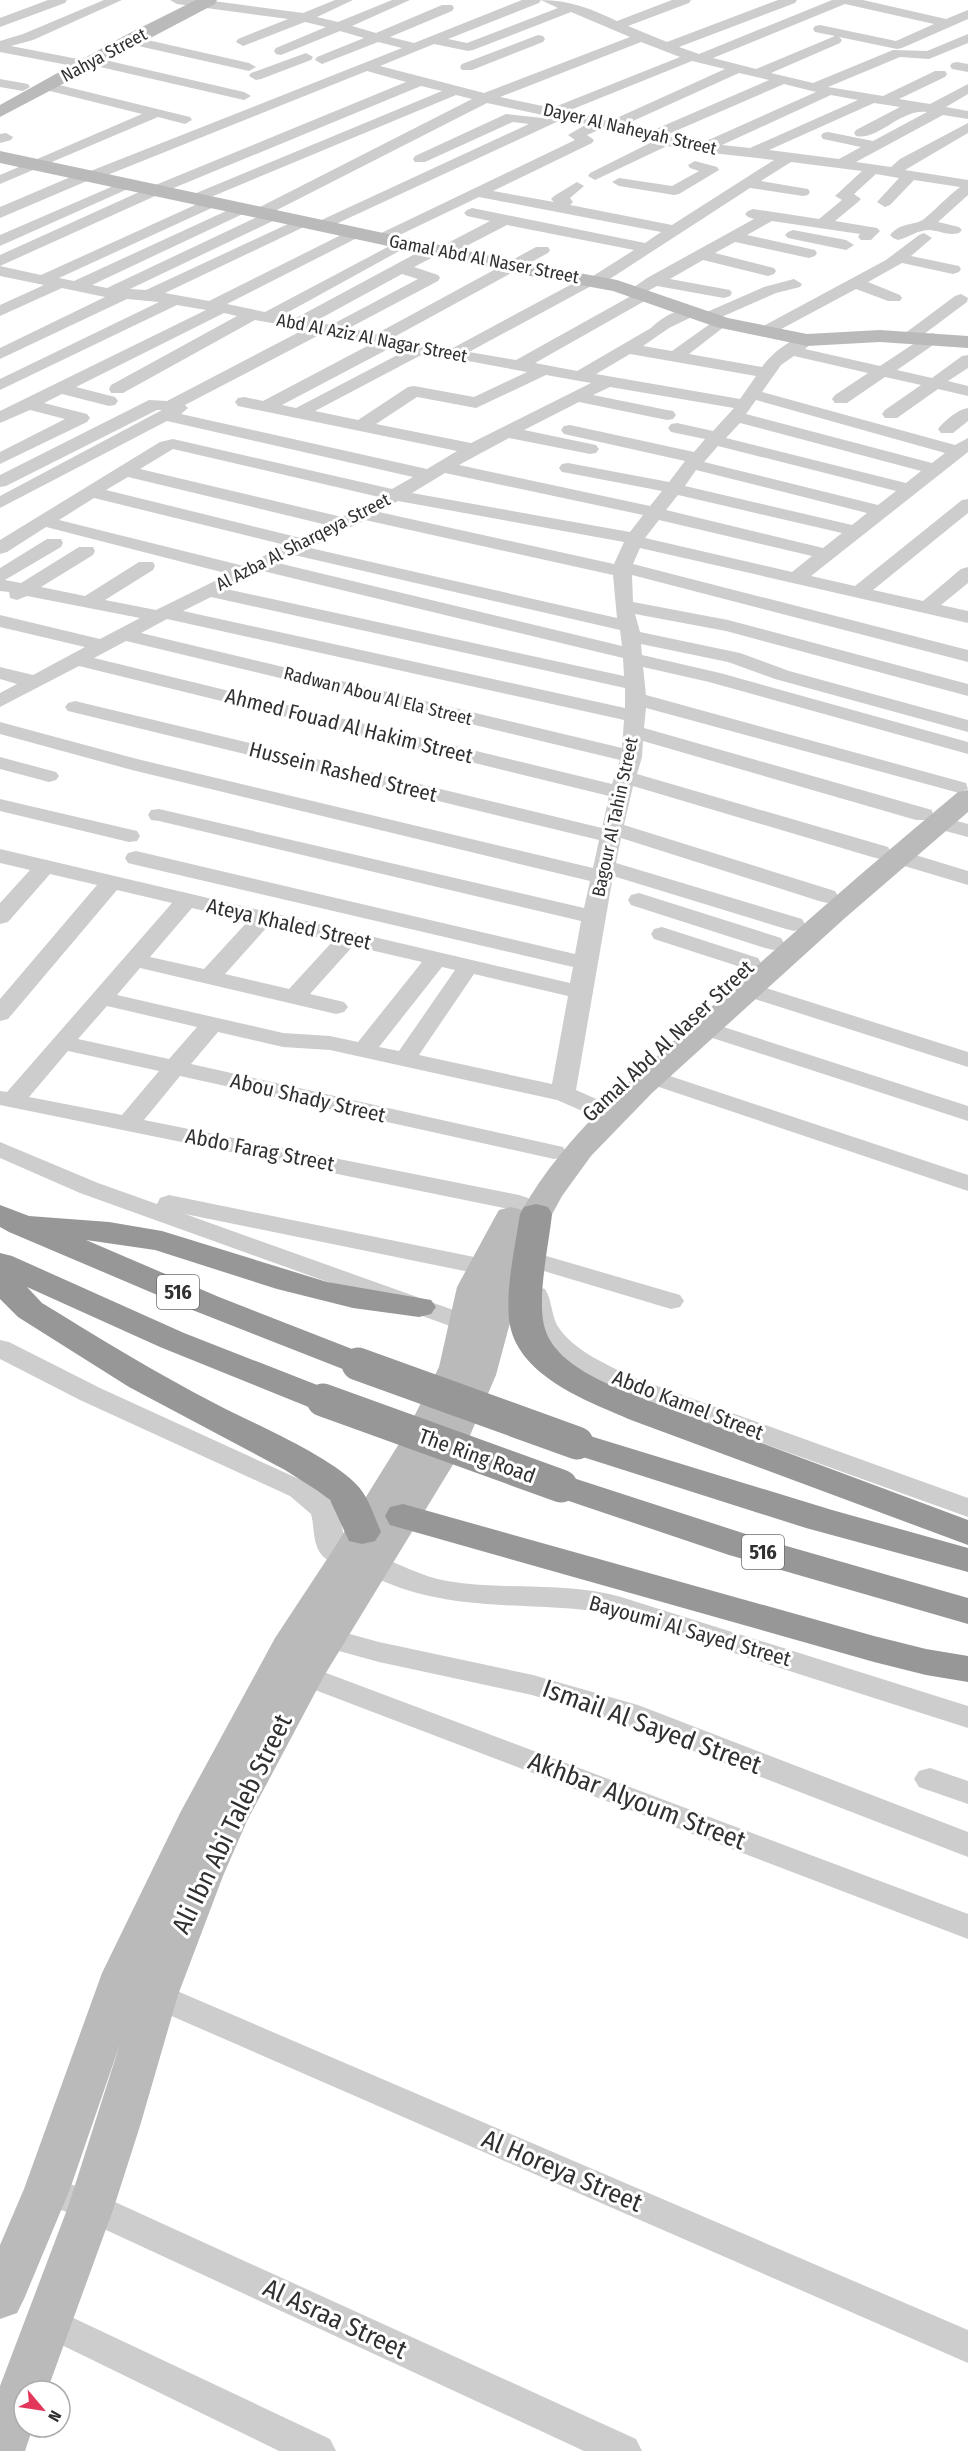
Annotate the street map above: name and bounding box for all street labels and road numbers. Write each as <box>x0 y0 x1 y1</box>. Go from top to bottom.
street label: Nahya Street <box>57 23 151 87</box>
street label: Dayer Al Naheyah Street <box>541 98 719 160</box>
street label: Gamal Abd Al Naser Street <box>387 230 581 288</box>
street label: Abd Al Aziz Al Nagar Street <box>275 309 469 367</box>
street label: Al Azba Al Sharqeya Street <box>212 488 394 596</box>
street label: Radwan Abou Al Ela Street <box>282 662 474 730</box>
street label: Ahmed Fouad Al Hakim Street <box>223 683 476 769</box>
street label: Bagour Al Tahin Street <box>587 735 643 899</box>
street label: Hussein Rashed Street <box>246 736 440 808</box>
street label: Ateya Khaled Street <box>204 892 374 956</box>
street label: Gamal Abd Al Naser Street <box>577 955 759 1127</box>
street label: Abou Shady Street <box>228 1068 388 1128</box>
street label: Abdo Farag Street <box>183 1123 337 1177</box>
road number: 516 <box>157 1275 199 1309</box>
street label: Abdo Kamel Street <box>609 1364 767 1446</box>
street label: The Ring Road <box>415 1423 539 1489</box>
road number: 516 <box>742 1535 784 1569</box>
street label: Bayoumi Al Sayed Street <box>586 1590 794 1672</box>
street label: Ismail Al Sayed Street <box>538 1673 766 1781</box>
street label: Ali Ibn Abi Taleb Street <box>165 1709 299 1939</box>
street label: Akhbar Alyoum Street <box>524 1745 750 1857</box>
street label: Al Horeya Street <box>477 2123 647 2219</box>
street label: Al Asraa Street <box>258 2272 412 2366</box>

